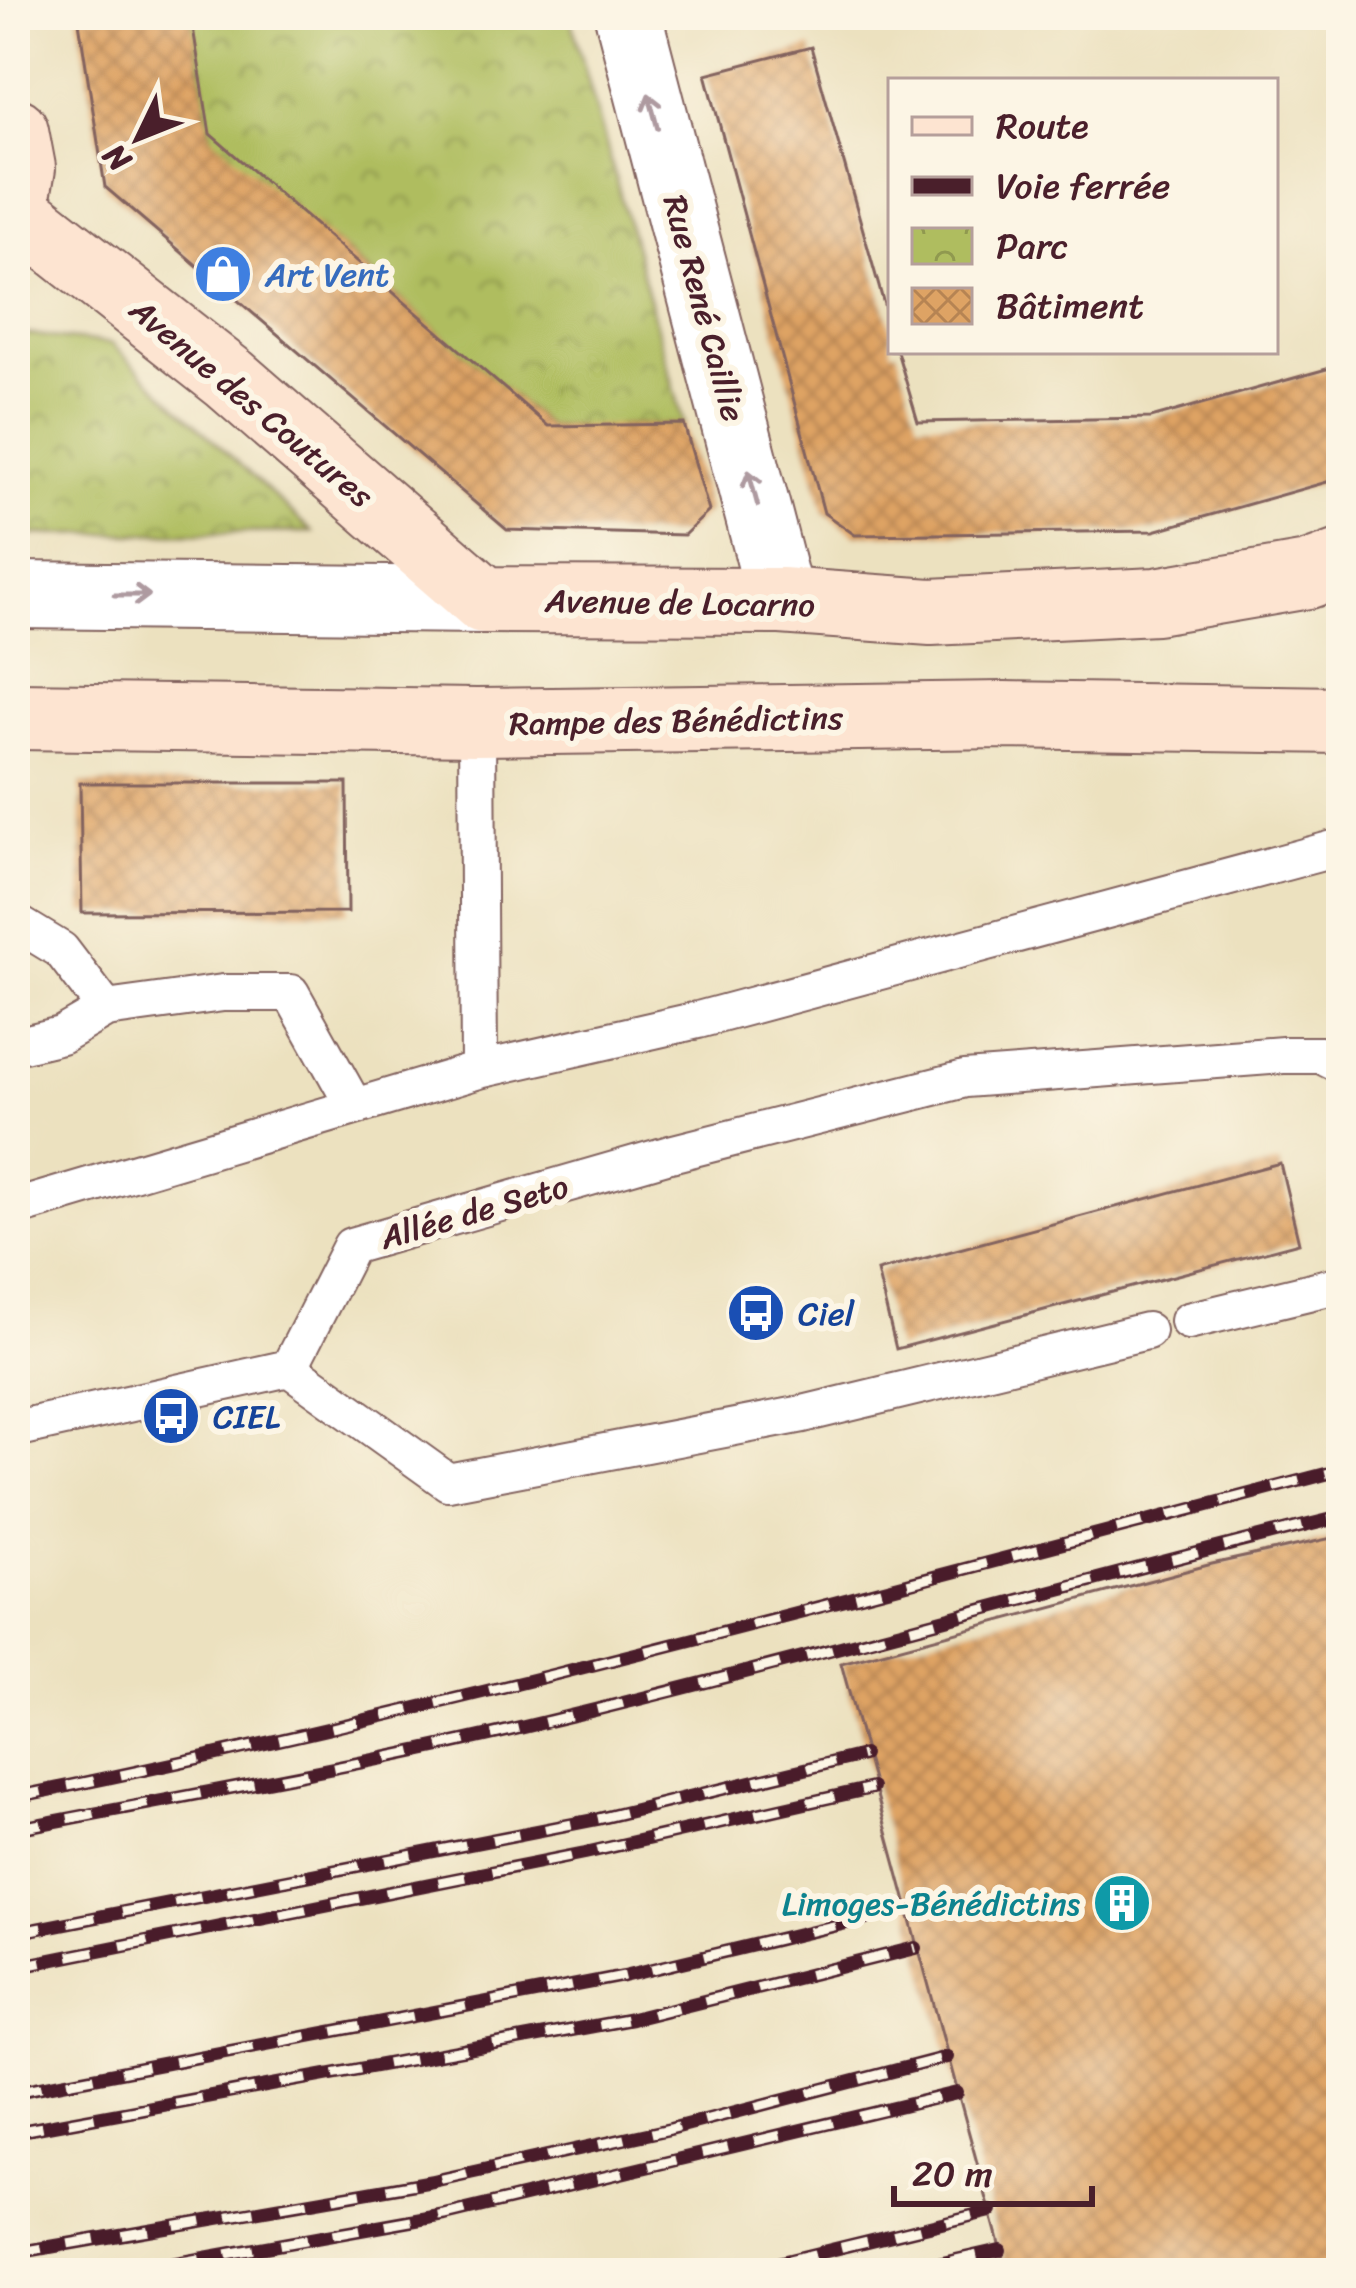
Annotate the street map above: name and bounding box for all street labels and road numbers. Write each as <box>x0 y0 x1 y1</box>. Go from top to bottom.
street label: Rue René Caillie <box>646 188 762 428</box>
street label: Avenue des Coutures <box>115 282 387 523</box>
street label: Avenue de Locarno <box>543 572 816 634</box>
street label: Rampe des Bénédictins <box>508 689 844 753</box>
street label: Allée de Seto <box>372 1157 575 1267</box>

